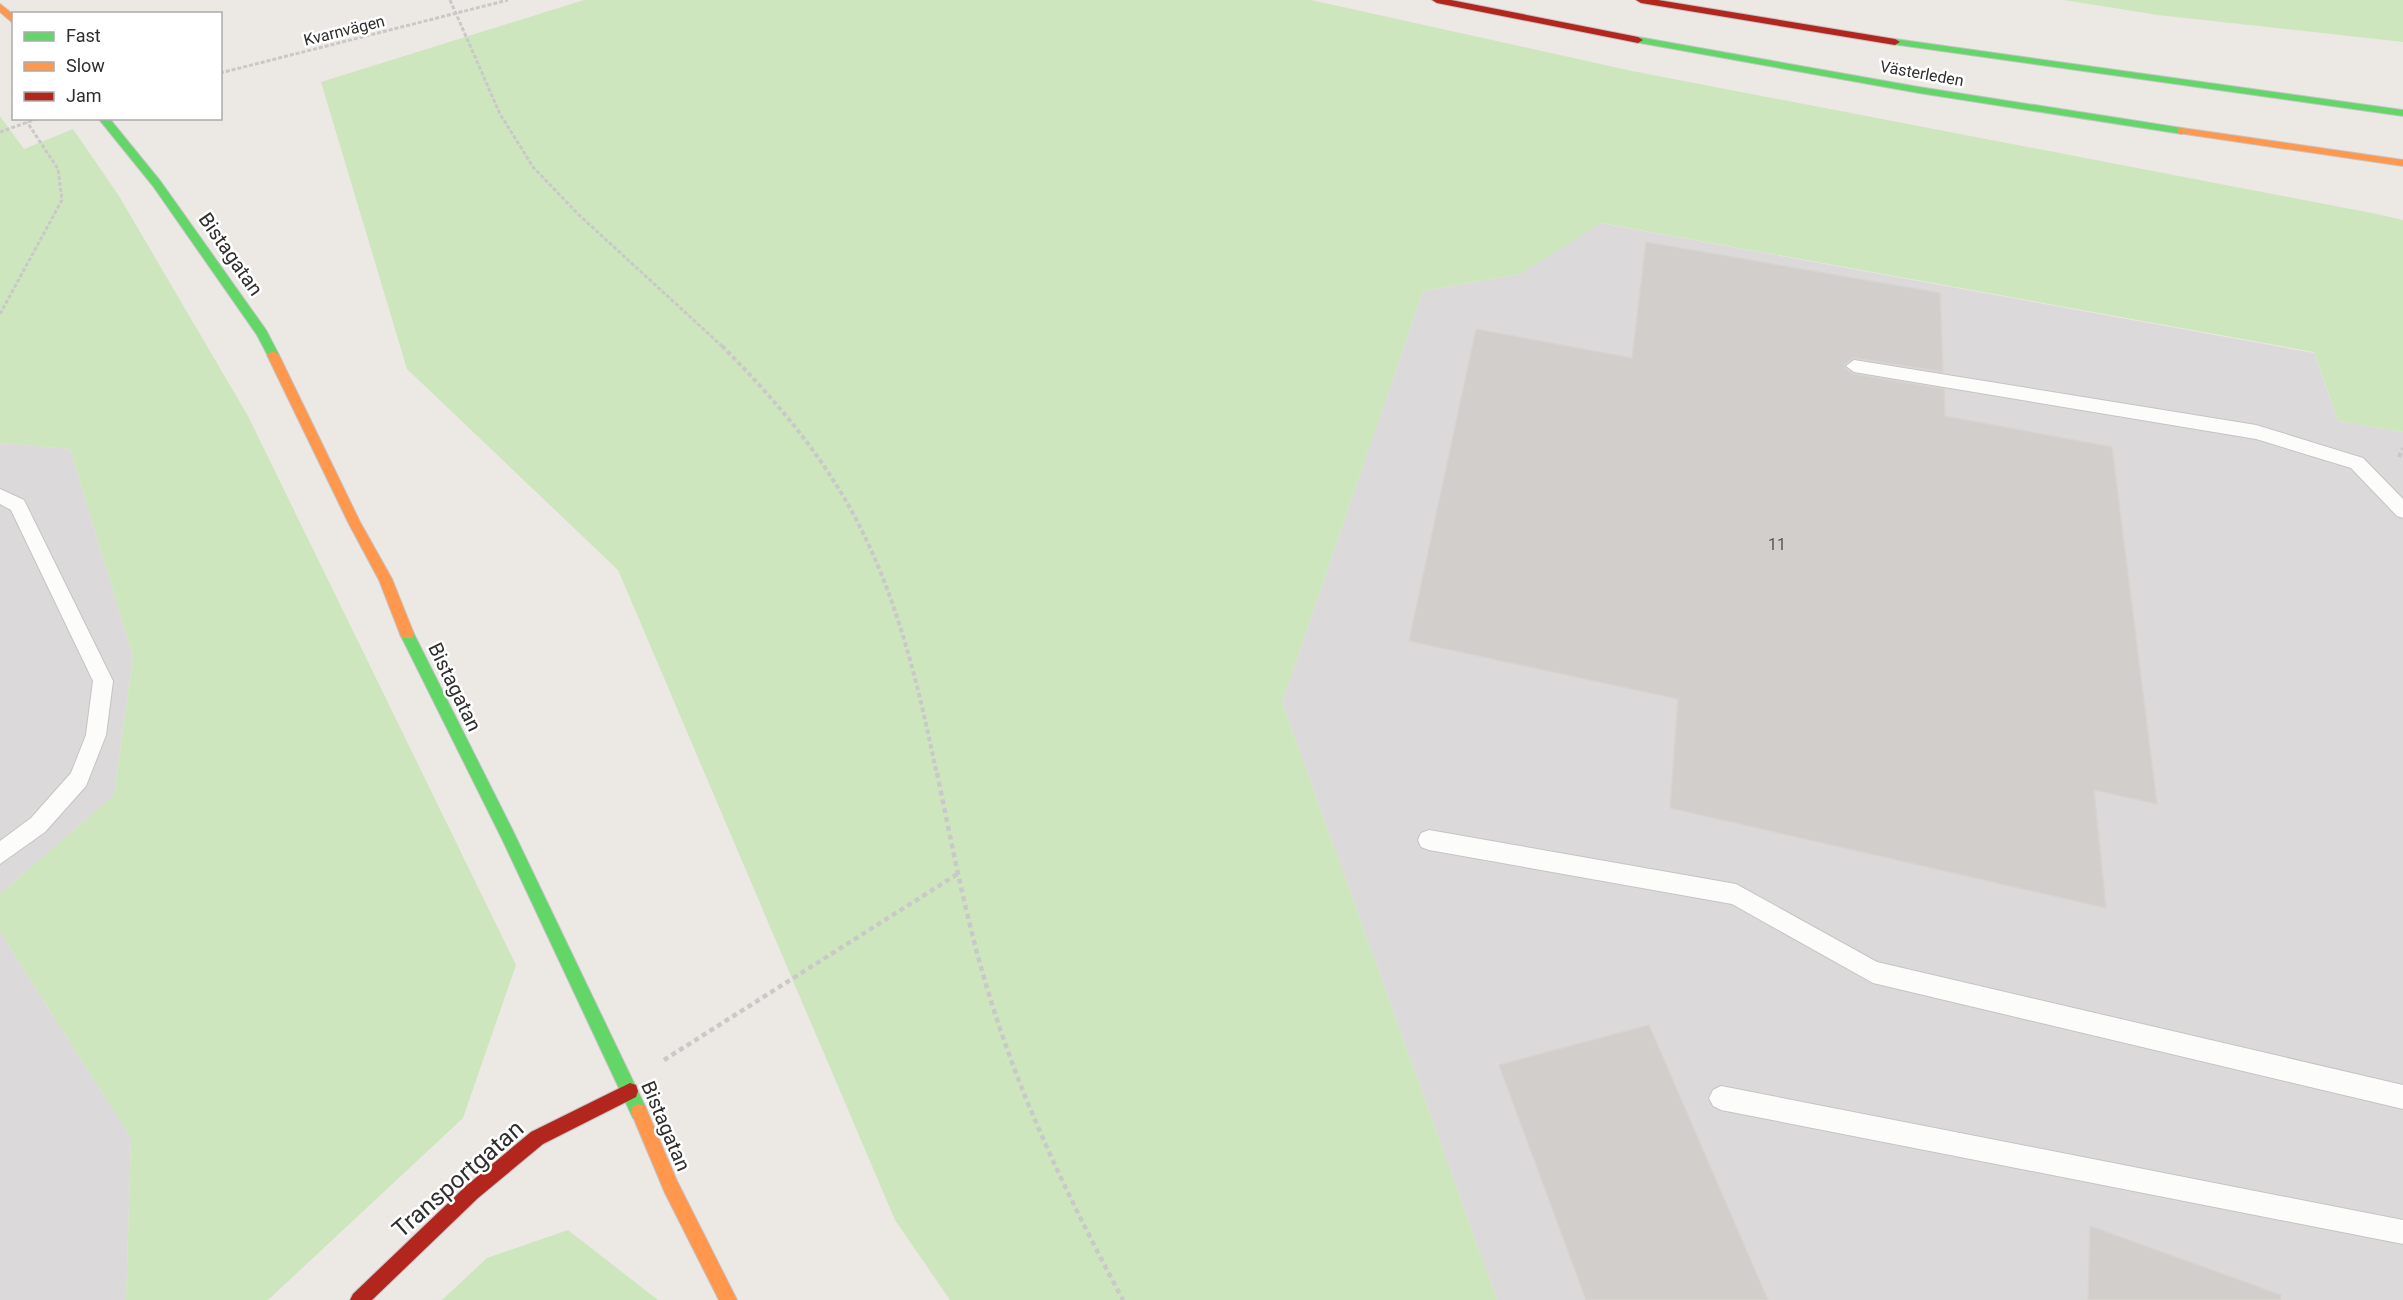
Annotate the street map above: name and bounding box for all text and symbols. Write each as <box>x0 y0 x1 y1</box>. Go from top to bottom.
street label: Kvarnvägen <box>302 11 387 50</box>
legend <box>12 12 222 120</box>
text: Fast <box>66 25 101 46</box>
text: Slow <box>66 55 105 76</box>
street label: Västerleden <box>1879 57 1965 90</box>
text: Jam <box>66 85 102 106</box>
street label: Bistagatan <box>194 208 268 300</box>
house number: 11 <box>1768 535 1786 554</box>
street label: Bistagatan <box>423 639 487 735</box>
street label: Bistagatan <box>636 1077 696 1175</box>
street label: Transportgatan <box>387 1115 529 1243</box>

